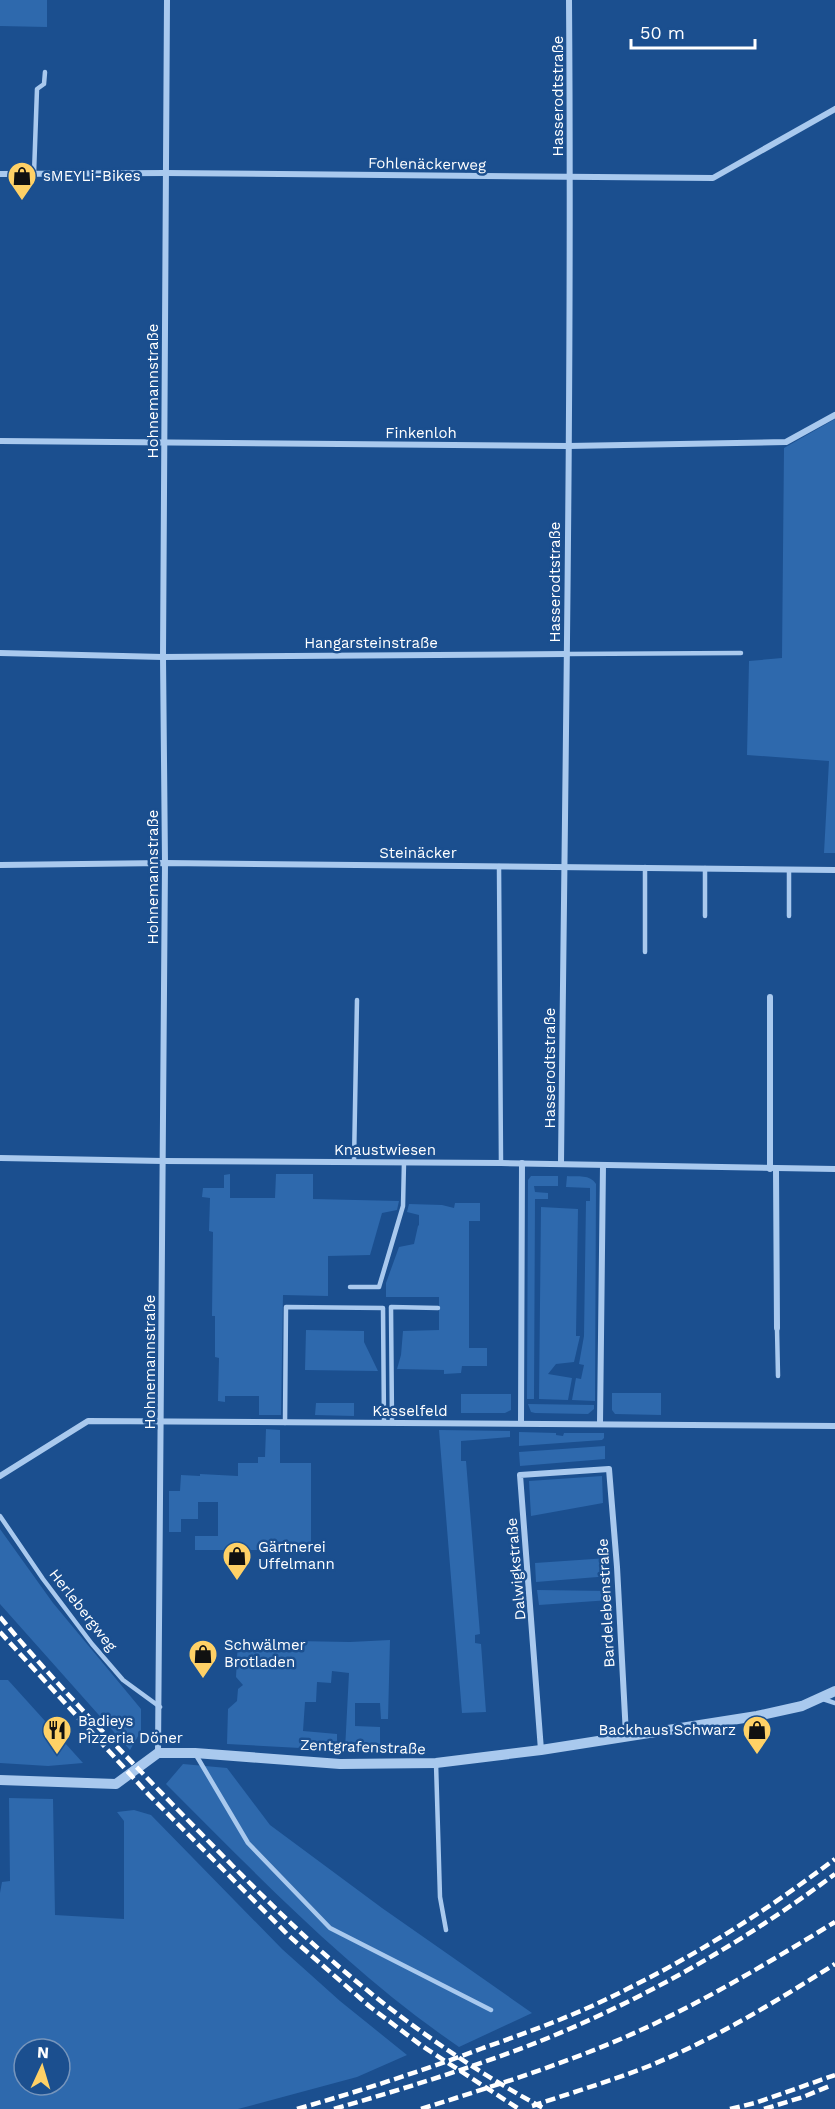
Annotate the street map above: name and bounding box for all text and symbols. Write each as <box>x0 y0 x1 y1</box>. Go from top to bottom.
scale bar <box>631 12 756 50</box>
text: 50 m <box>640 22 685 43</box>
street label: Hasserodtstraße <box>549 36 567 156</box>
street label: Fohlenäckerweg <box>368 154 486 174</box>
shop icon: sMEYLi-Bikes <box>6 160 38 202</box>
place label: sMEYLi-Bikes <box>43 167 141 185</box>
street label: Hohnemannstraße <box>144 324 162 458</box>
street label: Finkenloh <box>385 424 457 442</box>
street label: Hasserodtstraße <box>546 522 564 642</box>
street label: Hangarsteinstraße <box>304 634 438 652</box>
street label: Hohnemannstraße <box>144 810 162 944</box>
street label: Steinäcker <box>379 844 457 862</box>
street label: Hasserodtstraße <box>541 1008 559 1128</box>
street label: Knaustwiesen <box>334 1141 436 1159</box>
street label: Hohnemannstraße <box>141 1295 159 1429</box>
street label: Kasselfeld <box>372 1402 448 1420</box>
street label: Dalwigkstraße <box>503 1517 529 1621</box>
place label: Gärtnerei Uffelmann <box>258 1538 335 1573</box>
street label: Bardelebenstraße <box>594 1538 618 1668</box>
shop icon: Gärtnerei Uffelmann <box>221 1540 253 1582</box>
street label: Herlebergweg <box>45 1565 121 1655</box>
place label: Schwälmer Brotladen <box>224 1636 306 1671</box>
shop icon: Schwälmer Brotladen <box>187 1638 219 1680</box>
place label: Badieys Pizzeria Döner <box>78 1712 183 1747</box>
restaurant icon: Badieys Pizzeria Döner <box>41 1714 73 1756</box>
shop icon: Backhaus Schwarz <box>741 1714 773 1756</box>
place label: Backhaus Schwarz <box>599 1721 736 1739</box>
street label: Zentgrafenstraße <box>300 1736 426 1758</box>
north arrow <box>12 2037 72 2097</box>
text: N <box>36 2043 50 2062</box>

